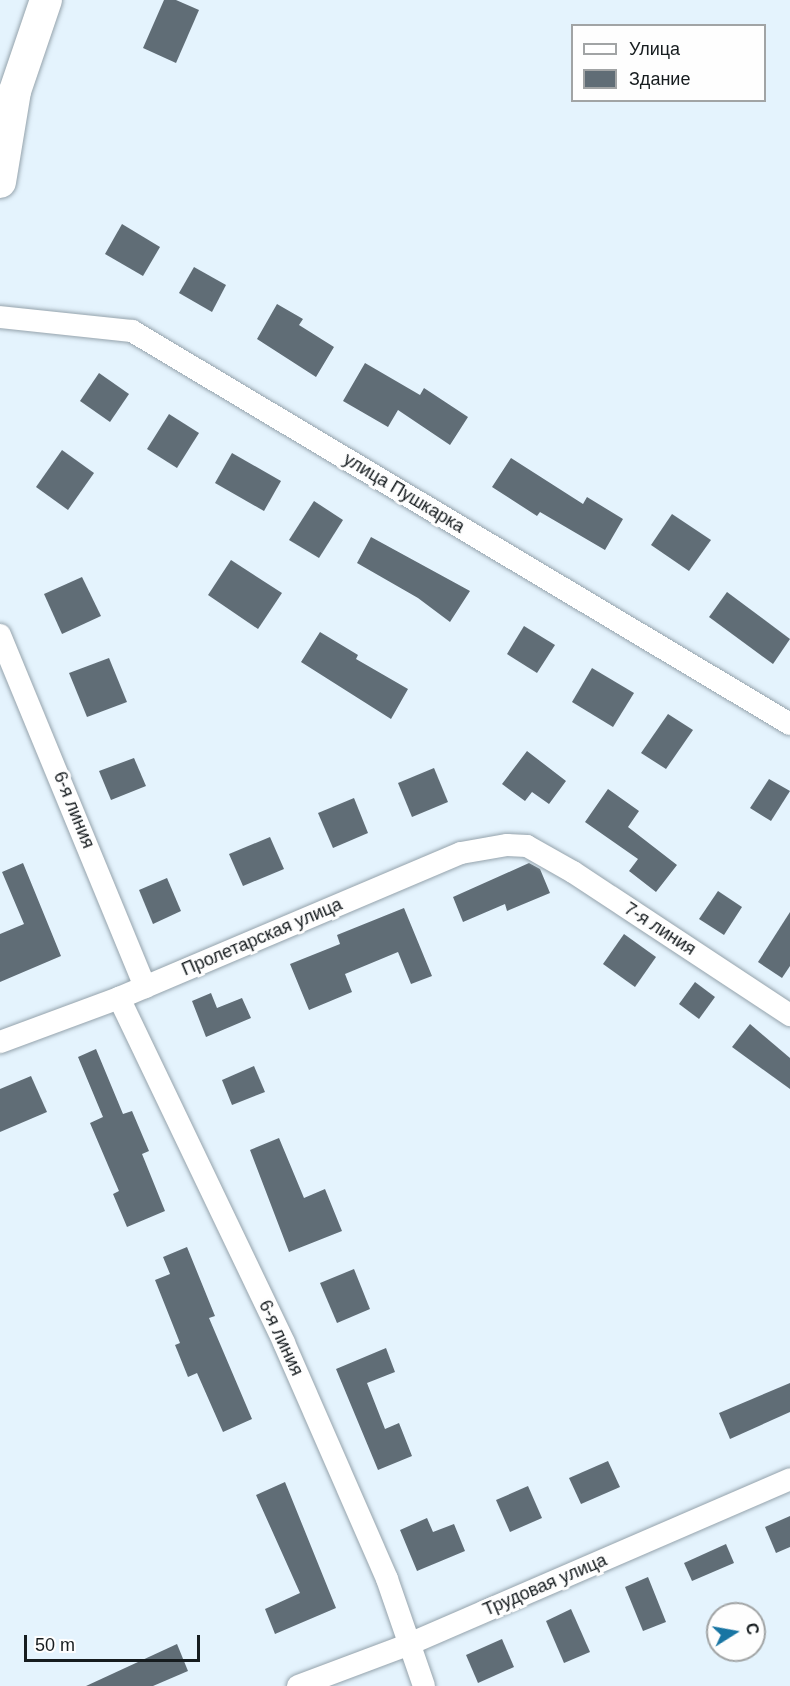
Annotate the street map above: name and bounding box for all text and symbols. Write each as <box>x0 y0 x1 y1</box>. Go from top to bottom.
legend <box>571 24 766 102</box>
text: Улица <box>629 39 680 59</box>
text: Здание <box>629 69 690 89</box>
street label: улица Пушкарка <box>340 448 468 538</box>
street label: 6-я линия <box>49 768 99 852</box>
street label: Пролетарская улица <box>179 893 345 981</box>
street label: 7-я линия <box>620 898 700 960</box>
street label: 6-я линия <box>254 1297 308 1379</box>
street label: Трудовая улица <box>480 1549 610 1621</box>
north arrow <box>706 1602 766 1662</box>
text: С <box>743 1622 762 1636</box>
scale bar <box>27 1623 202 1661</box>
text: 50 m <box>35 1635 75 1655</box>

